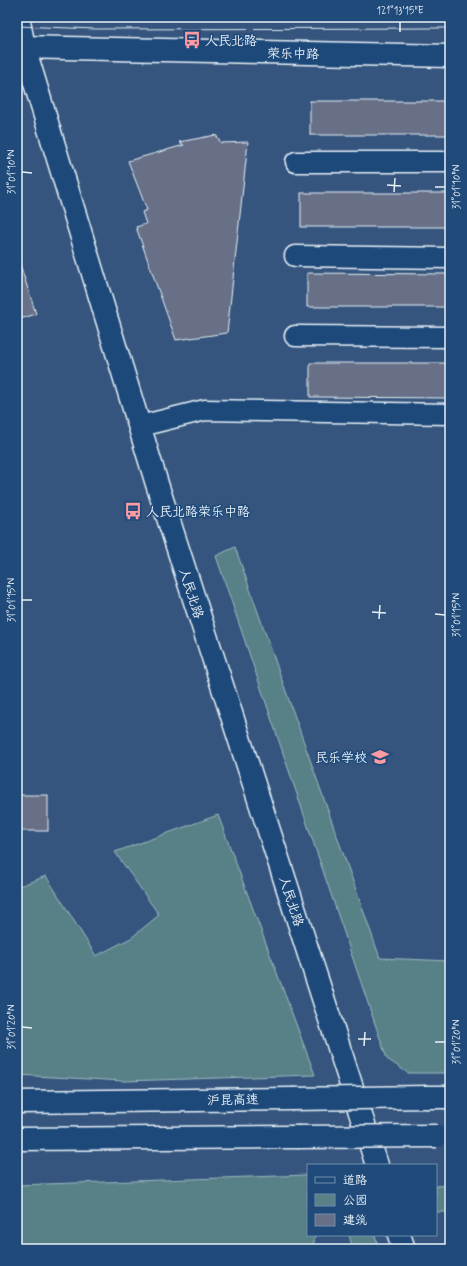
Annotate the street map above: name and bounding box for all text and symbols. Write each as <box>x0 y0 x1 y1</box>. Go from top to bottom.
text: 121°13'15"E <box>376 4 424 18</box>
bus stop icon: 人民北路 <box>182 30 202 50</box>
place label: 人民北路 <box>205 33 257 50</box>
street label: 荣乐中路 <box>267 46 319 63</box>
text: 31°01'10"N <box>5 149 19 194</box>
text: 31°01'10"N <box>450 164 464 209</box>
bus stop icon: 人民北路荣乐中路 <box>123 501 143 521</box>
place label: 人民北路荣乐中路 <box>146 504 250 521</box>
street label: 人民北路 <box>174 566 207 621</box>
text: 31°01'15"N <box>5 578 19 622</box>
text: 31°01'15"N <box>450 593 464 637</box>
school or university icon: 民乐学校 <box>370 747 390 767</box>
place label: 民乐学校 <box>315 750 367 767</box>
street label: 人民北路 <box>274 874 307 929</box>
text: 31°01'20"N <box>5 1004 19 1050</box>
text: 31°01'20"N <box>450 1019 464 1065</box>
street label: 沪昆高速 <box>207 1092 259 1109</box>
legend <box>307 1164 437 1236</box>
text: 道路 <box>343 1173 367 1189</box>
text: 公园 <box>343 1193 367 1209</box>
text: 建筑 <box>343 1213 367 1229</box>

